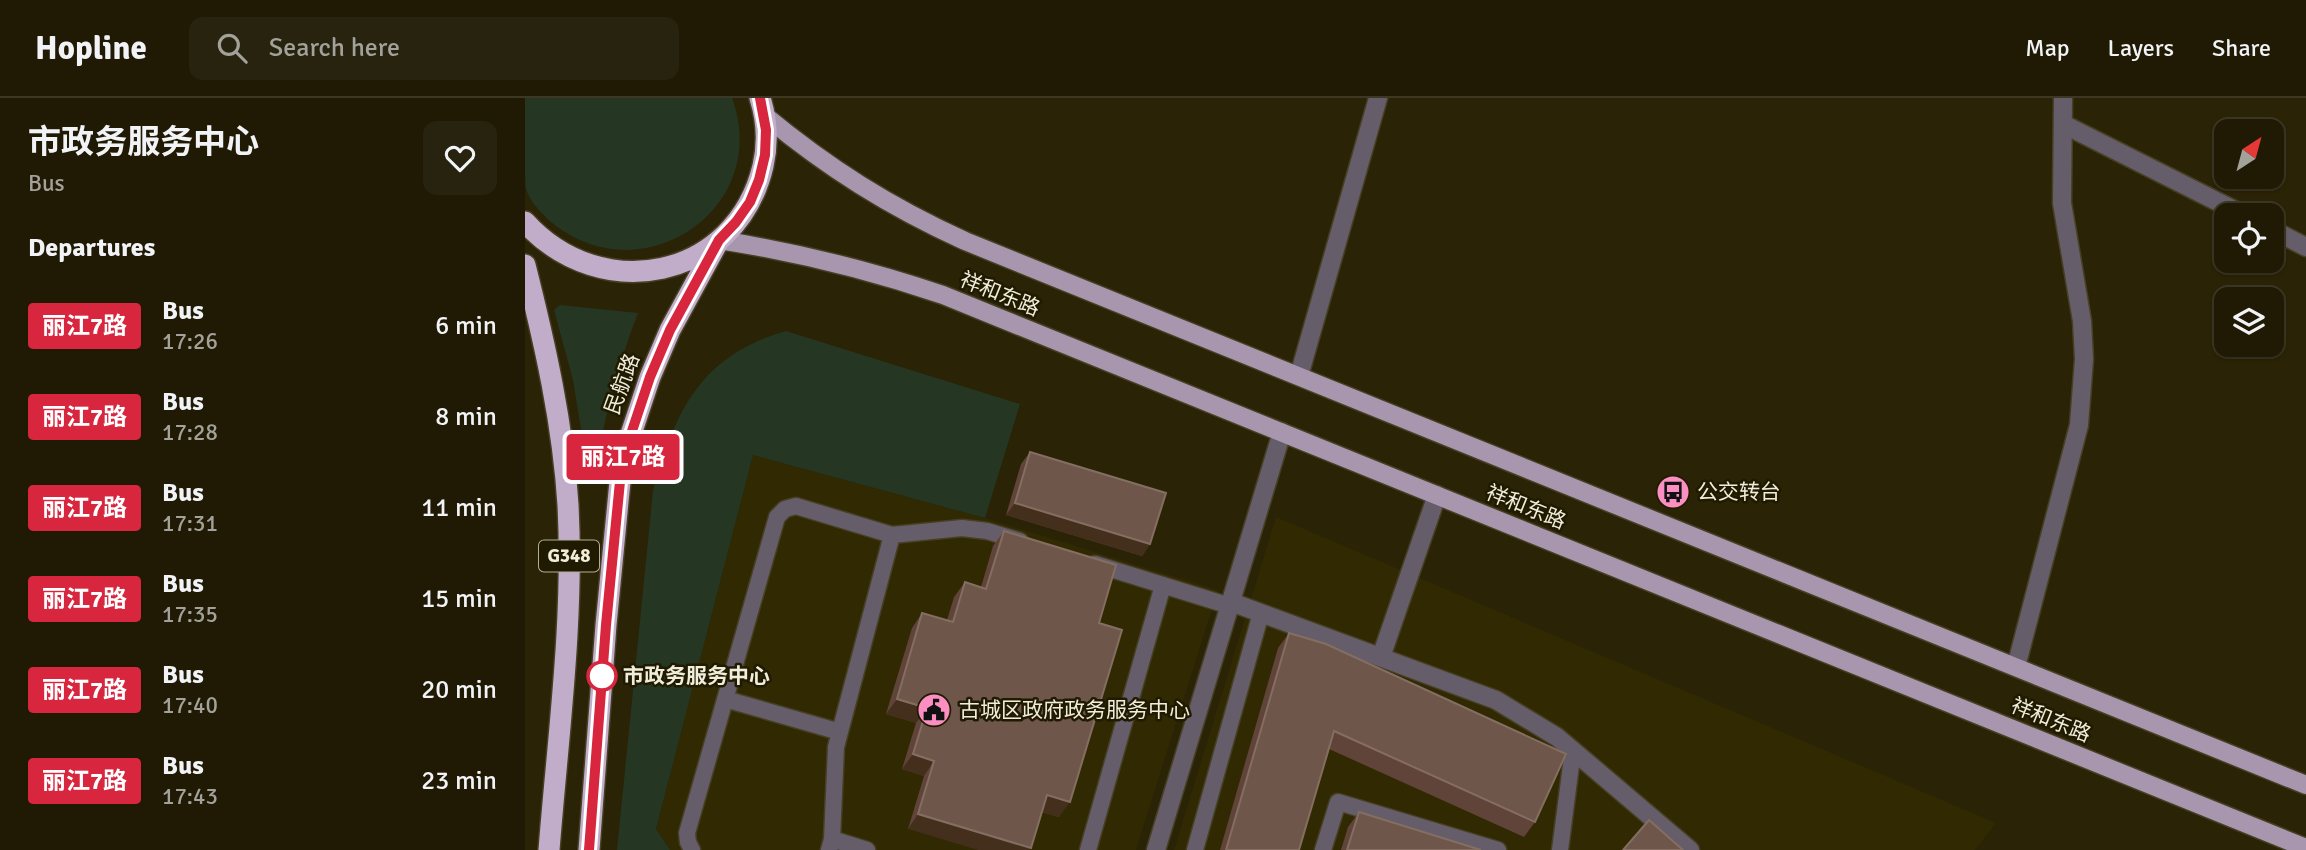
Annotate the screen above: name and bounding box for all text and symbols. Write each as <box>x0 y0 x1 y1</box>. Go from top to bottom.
search box <box>189 17 679 80</box>
text: Hopline <box>35 28 147 69</box>
icon: search <box>213 29 251 67</box>
text: Search here <box>269 32 400 64</box>
text: Map <box>2025 33 2070 63</box>
text: Layers <box>2108 33 2174 63</box>
text: Share <box>2212 33 2271 63</box>
north arrow <box>2214 119 2284 189</box>
map controls <box>2214 119 2284 357</box>
button: heart <box>423 121 497 195</box>
text: 市政务服务中心 <box>28 122 259 163</box>
text: Bus <box>28 169 65 198</box>
button: locate <box>2214 203 2284 273</box>
text: Departures <box>28 232 155 264</box>
street label: 祥和东路 <box>956 266 1044 322</box>
button: layers <box>2214 287 2284 357</box>
text: Bus <box>162 295 204 327</box>
text: 6 min <box>435 310 497 342</box>
text: 丽江7路 <box>42 311 127 341</box>
text: 17:26 <box>162 327 218 356</box>
street label: 民航路 <box>599 350 645 418</box>
text: Bus <box>162 386 204 418</box>
text: 8 min <box>435 401 497 433</box>
text: 丽江7路 <box>42 402 127 432</box>
text: 17:28 <box>162 418 218 447</box>
line badge: 丽江7路 <box>574 434 672 480</box>
text: 丽江7路 <box>581 442 665 472</box>
bus stop icon: 公交转台 <box>1654 473 1692 511</box>
text: Bus <box>162 477 204 509</box>
street label: 祥和东路 <box>1482 479 1570 535</box>
place label: 公交转台 <box>1697 479 1781 505</box>
text: 11 min <box>421 492 497 524</box>
text: 丽江7路 <box>42 493 127 523</box>
text: 17:31 <box>162 509 218 538</box>
road number: G348 <box>539 540 599 572</box>
text: Bus <box>162 568 204 600</box>
text: 15 min <box>421 583 497 615</box>
text: 丽江7路 <box>42 584 127 614</box>
text: 17:35 <box>162 600 218 629</box>
text: Bus <box>162 659 204 691</box>
marker: 市政务服务中心 <box>587 661 617 691</box>
place label: 市政务服务中心 <box>623 663 770 689</box>
text: 20 min <box>421 674 497 706</box>
text: 丽江7路 <box>42 675 127 705</box>
text: 17:40 <box>162 691 218 720</box>
public building icon: 古城区政府政务服务中心 <box>915 691 953 729</box>
street label: 祥和东路 <box>2007 692 2095 748</box>
place label: 古城区政府政务服务中心 <box>959 697 1190 723</box>
text: Bus <box>162 750 204 782</box>
text: 23 min <box>421 765 497 797</box>
text: 丽江7路 <box>42 766 127 796</box>
text: 17:43 <box>162 782 218 811</box>

